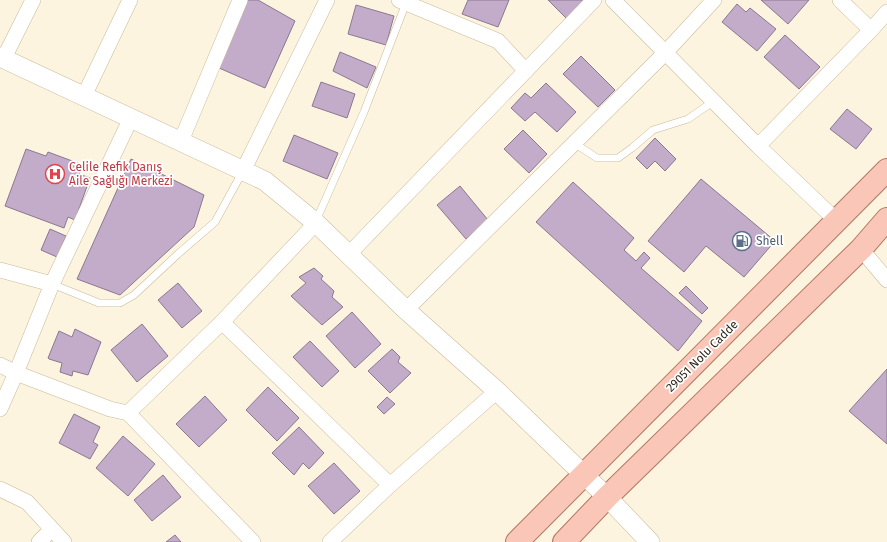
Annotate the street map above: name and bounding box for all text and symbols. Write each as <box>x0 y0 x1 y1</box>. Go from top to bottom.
place label: Celile Refik Danış Aile Sağlığı Merkezi <box>69 160 173 188</box>
hospital icon: Celile Refik Danış Aile Sağlığı Merkezi <box>44 163 66 185</box>
fuel station icon: Shell <box>731 230 753 252</box>
place label: Shell <box>756 234 784 248</box>
street label: 29051 Nolu Cadde <box>663 317 741 395</box>

